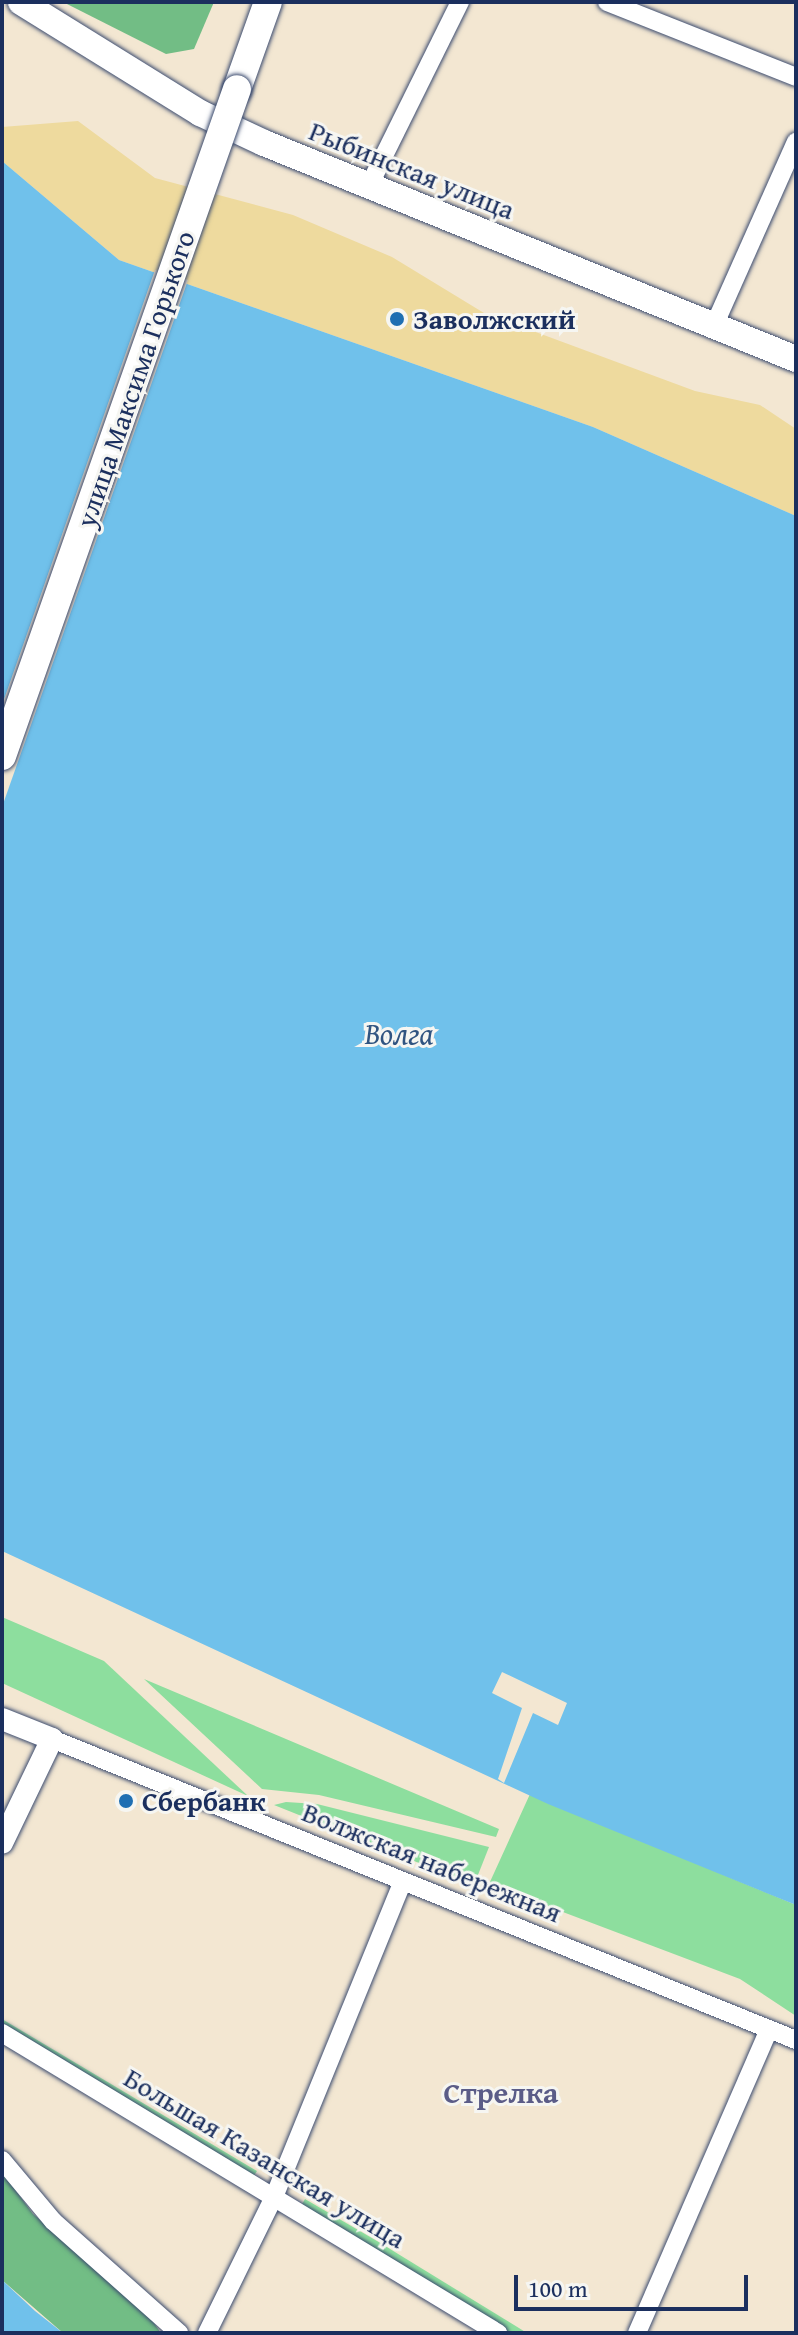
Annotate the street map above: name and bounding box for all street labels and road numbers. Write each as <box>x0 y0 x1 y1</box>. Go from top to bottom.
street label: Рыбинская улица <box>305 114 519 226</box>
street label: улица Максима Горького <box>68 226 202 532</box>
street label: Волжская набережная <box>298 1795 566 1929</box>
street label: Большая Казанская улица <box>118 2061 412 2255</box>

